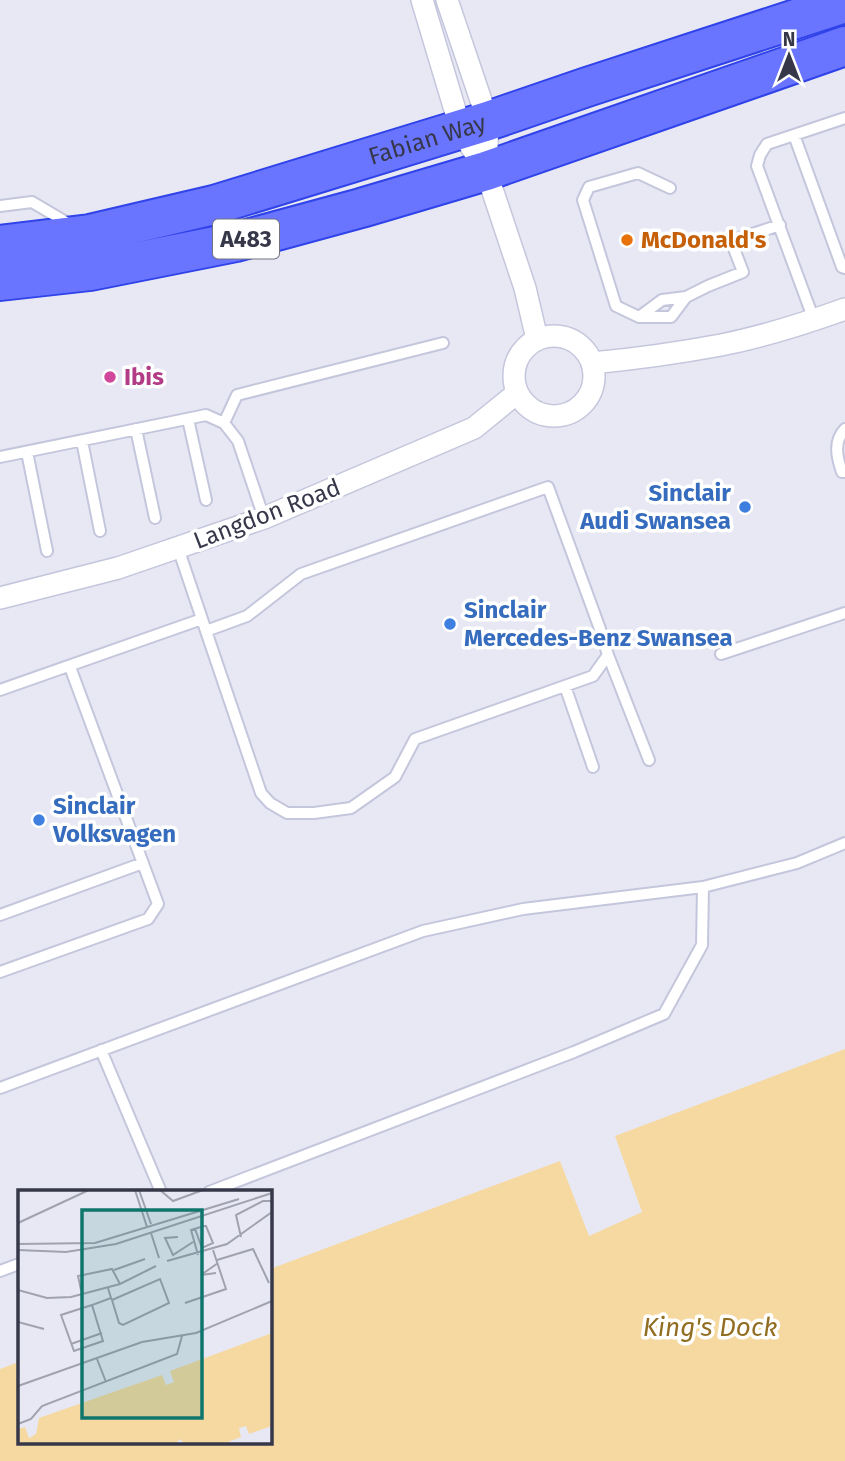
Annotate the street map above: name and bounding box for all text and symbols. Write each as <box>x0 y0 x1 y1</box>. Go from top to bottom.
north arrow <box>754 21 824 91</box>
text: N <box>783 28 795 51</box>
street label: Fabian Way <box>365 108 490 171</box>
road number: A483 <box>213 220 279 258</box>
place label: McDonald's <box>641 226 767 254</box>
marker: McDonald's <box>619 232 635 248</box>
place label: Ibis <box>124 363 164 391</box>
marker: Ibis <box>102 369 118 385</box>
street label: Langdon Road <box>190 473 344 555</box>
place label: Sinclair Audi Swansea <box>579 479 731 535</box>
marker: Sinclair Audi Swansea <box>737 499 753 515</box>
place label: Sinclair Mercedes-Benz Swansea <box>464 596 733 652</box>
marker: Sinclair Mercedes-Benz Swansea <box>442 616 458 632</box>
place label: Sinclair Volksvagen <box>52 792 176 848</box>
marker: Sinclair Volksvagen <box>31 812 47 828</box>
inset map <box>18 1190 271 1444</box>
water label: King's Dock <box>643 1312 777 1343</box>

